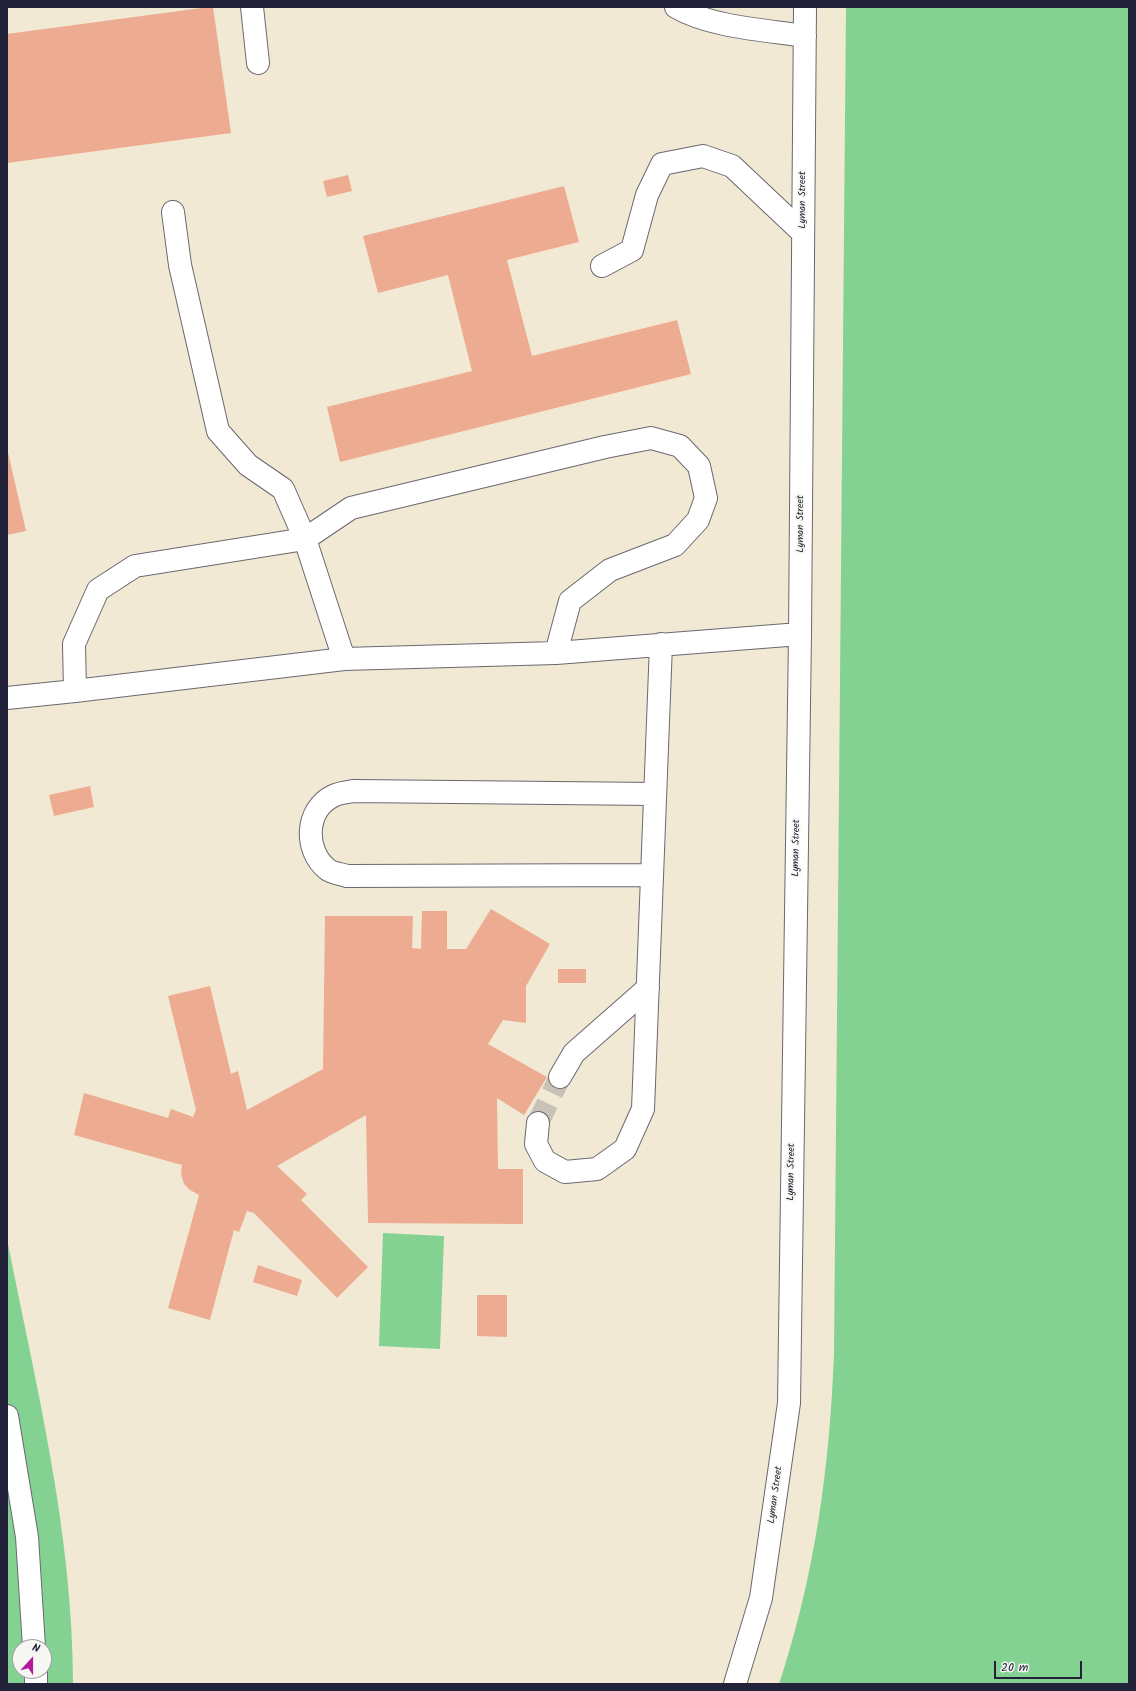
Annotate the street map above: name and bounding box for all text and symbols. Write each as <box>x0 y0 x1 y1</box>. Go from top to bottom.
street label: Lyman Street <box>797 171 809 229</box>
street label: Lyman Street <box>795 495 807 553</box>
street label: Lyman Street <box>790 819 804 877</box>
street label: Lyman Street <box>785 1143 799 1201</box>
street label: Lyman Street <box>766 1466 786 1524</box>
north arrow <box>12 1639 52 1679</box>
text: N <box>29 1639 42 1658</box>
scale bar <box>996 1653 1084 1679</box>
text: 20 m <box>1001 1658 1028 1677</box>

